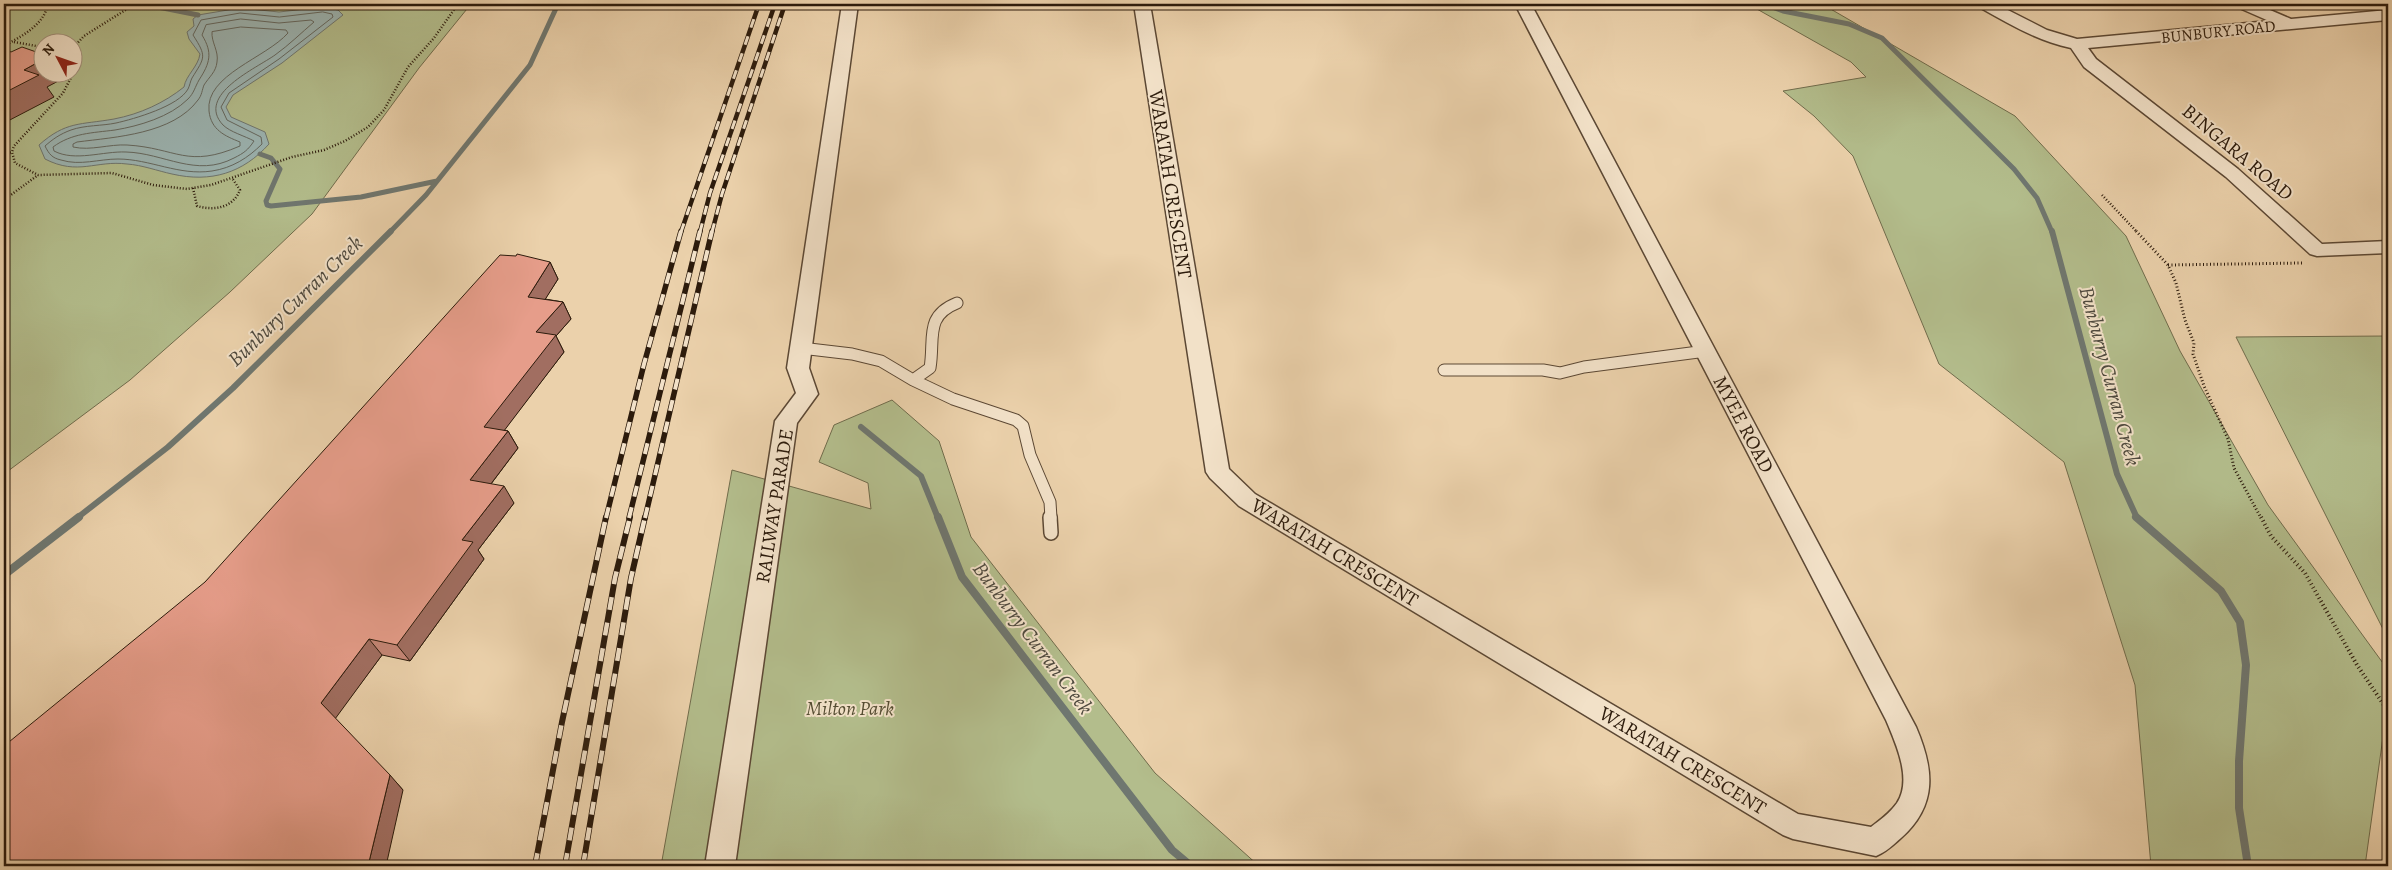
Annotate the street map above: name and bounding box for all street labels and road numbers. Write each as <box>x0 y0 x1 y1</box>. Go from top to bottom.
street label: BUNBURY ROAD <box>2160 15 2276 49</box>
street label: WARATAH CRESCENT <box>1142 87 1199 280</box>
street label: BINGARA ROAD <box>2176 98 2299 207</box>
street label: MYEE ROAD <box>1707 371 1780 478</box>
street label: RAILWAY PARADE <box>749 427 800 585</box>
street label: WARATAH CRESCENT <box>1245 491 1423 613</box>
street label: WARATAH CRESCENT <box>1593 699 1771 821</box>

